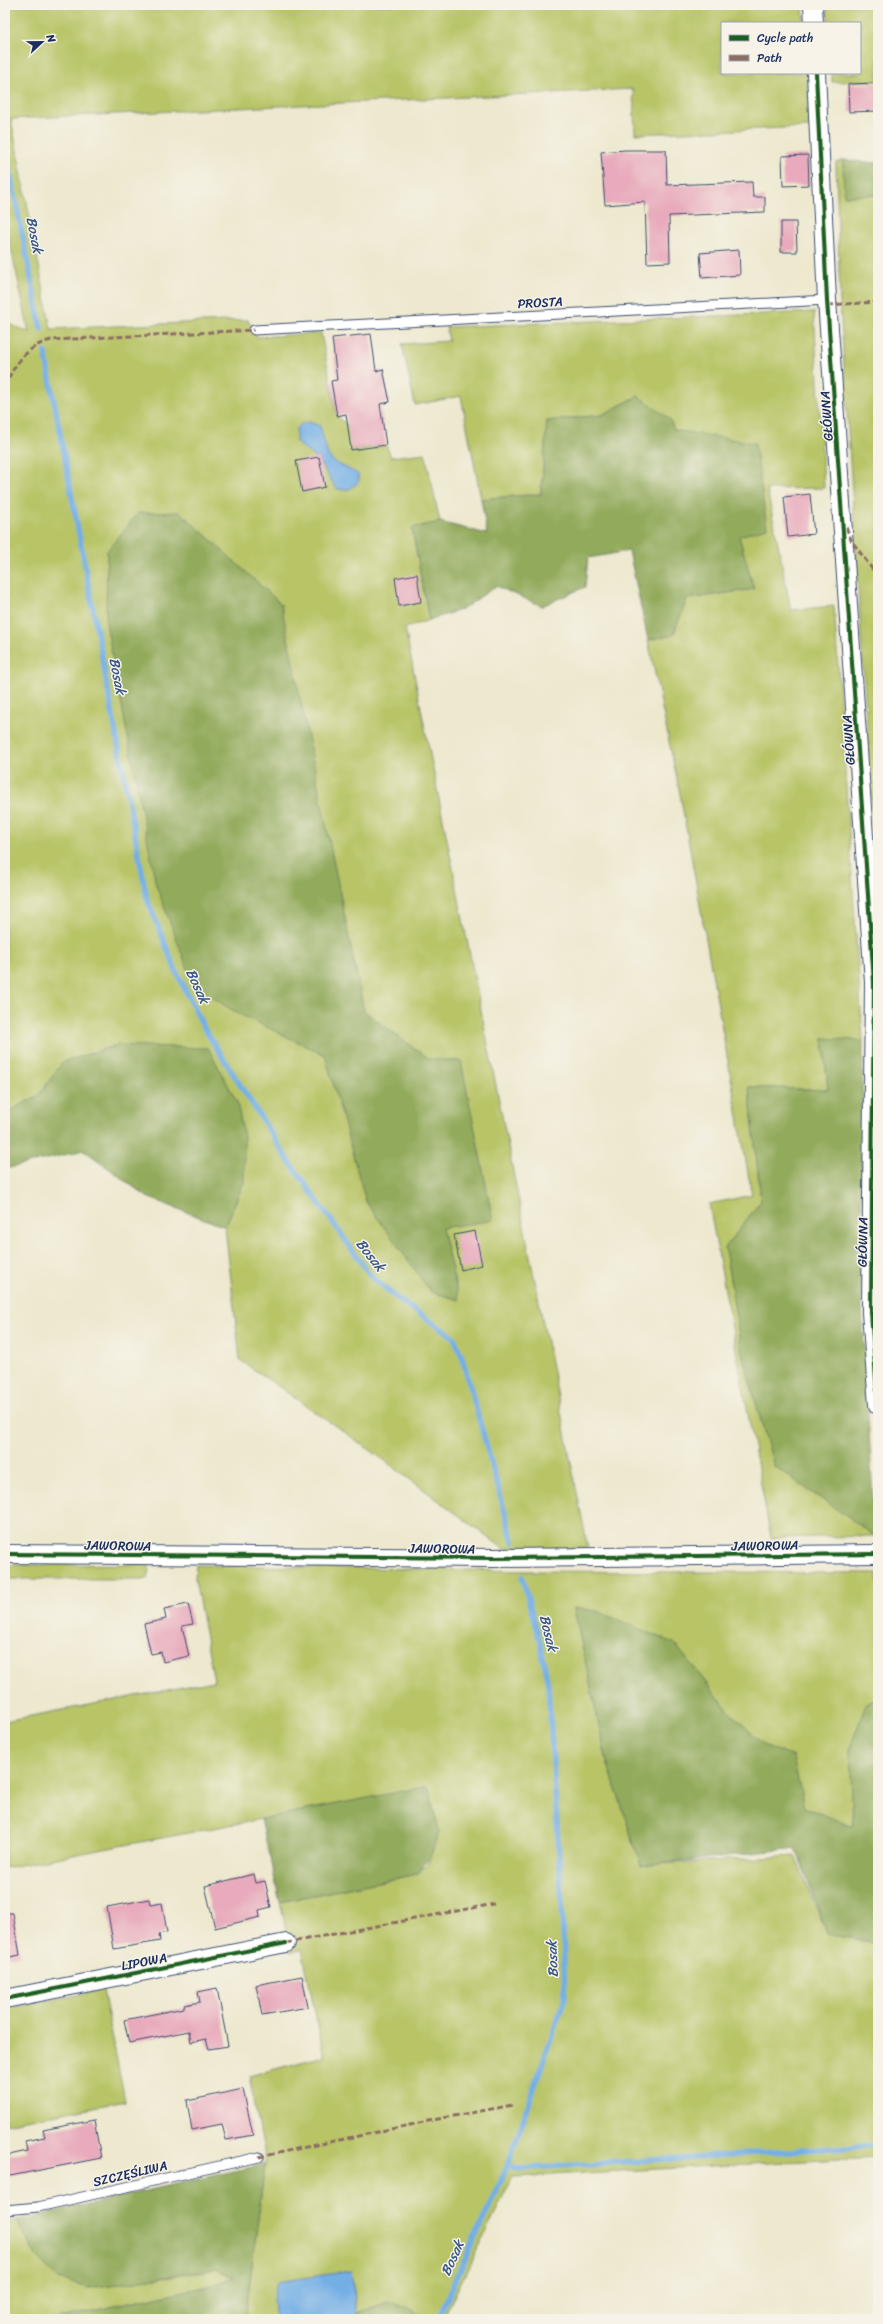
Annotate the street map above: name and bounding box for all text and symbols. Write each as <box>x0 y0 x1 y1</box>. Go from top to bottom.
north arrow <box>22 22 62 62</box>
legend <box>721 22 861 74</box>
text: Cycle path <box>757 27 813 49</box>
text: N <box>40 30 61 46</box>
text: Path <box>757 47 782 69</box>
water label: Bosak <box>19 215 51 257</box>
street label: PROSTA <box>517 290 563 315</box>
street label: GŁÓWNA <box>813 390 840 442</box>
water label: Bosak <box>102 656 134 698</box>
street label: GŁÓWNA <box>835 714 862 766</box>
water label: Bosak <box>178 964 217 1010</box>
street label: GŁÓWNA <box>851 1217 874 1267</box>
water label: Bosak <box>349 1233 393 1279</box>
street label: JAWOROWA <box>83 1533 152 1558</box>
street label: JAWOROWA <box>730 1533 799 1558</box>
street label: JAWOROWA <box>407 1536 476 1561</box>
water label: Bosak <box>532 1612 565 1656</box>
water label: Bosak <box>539 1939 566 1978</box>
street label: LIPOWA <box>119 1946 169 1977</box>
street label: SZCZĘŚLIWA <box>91 2154 170 2193</box>
water label: Bosak <box>434 2235 472 2280</box>

